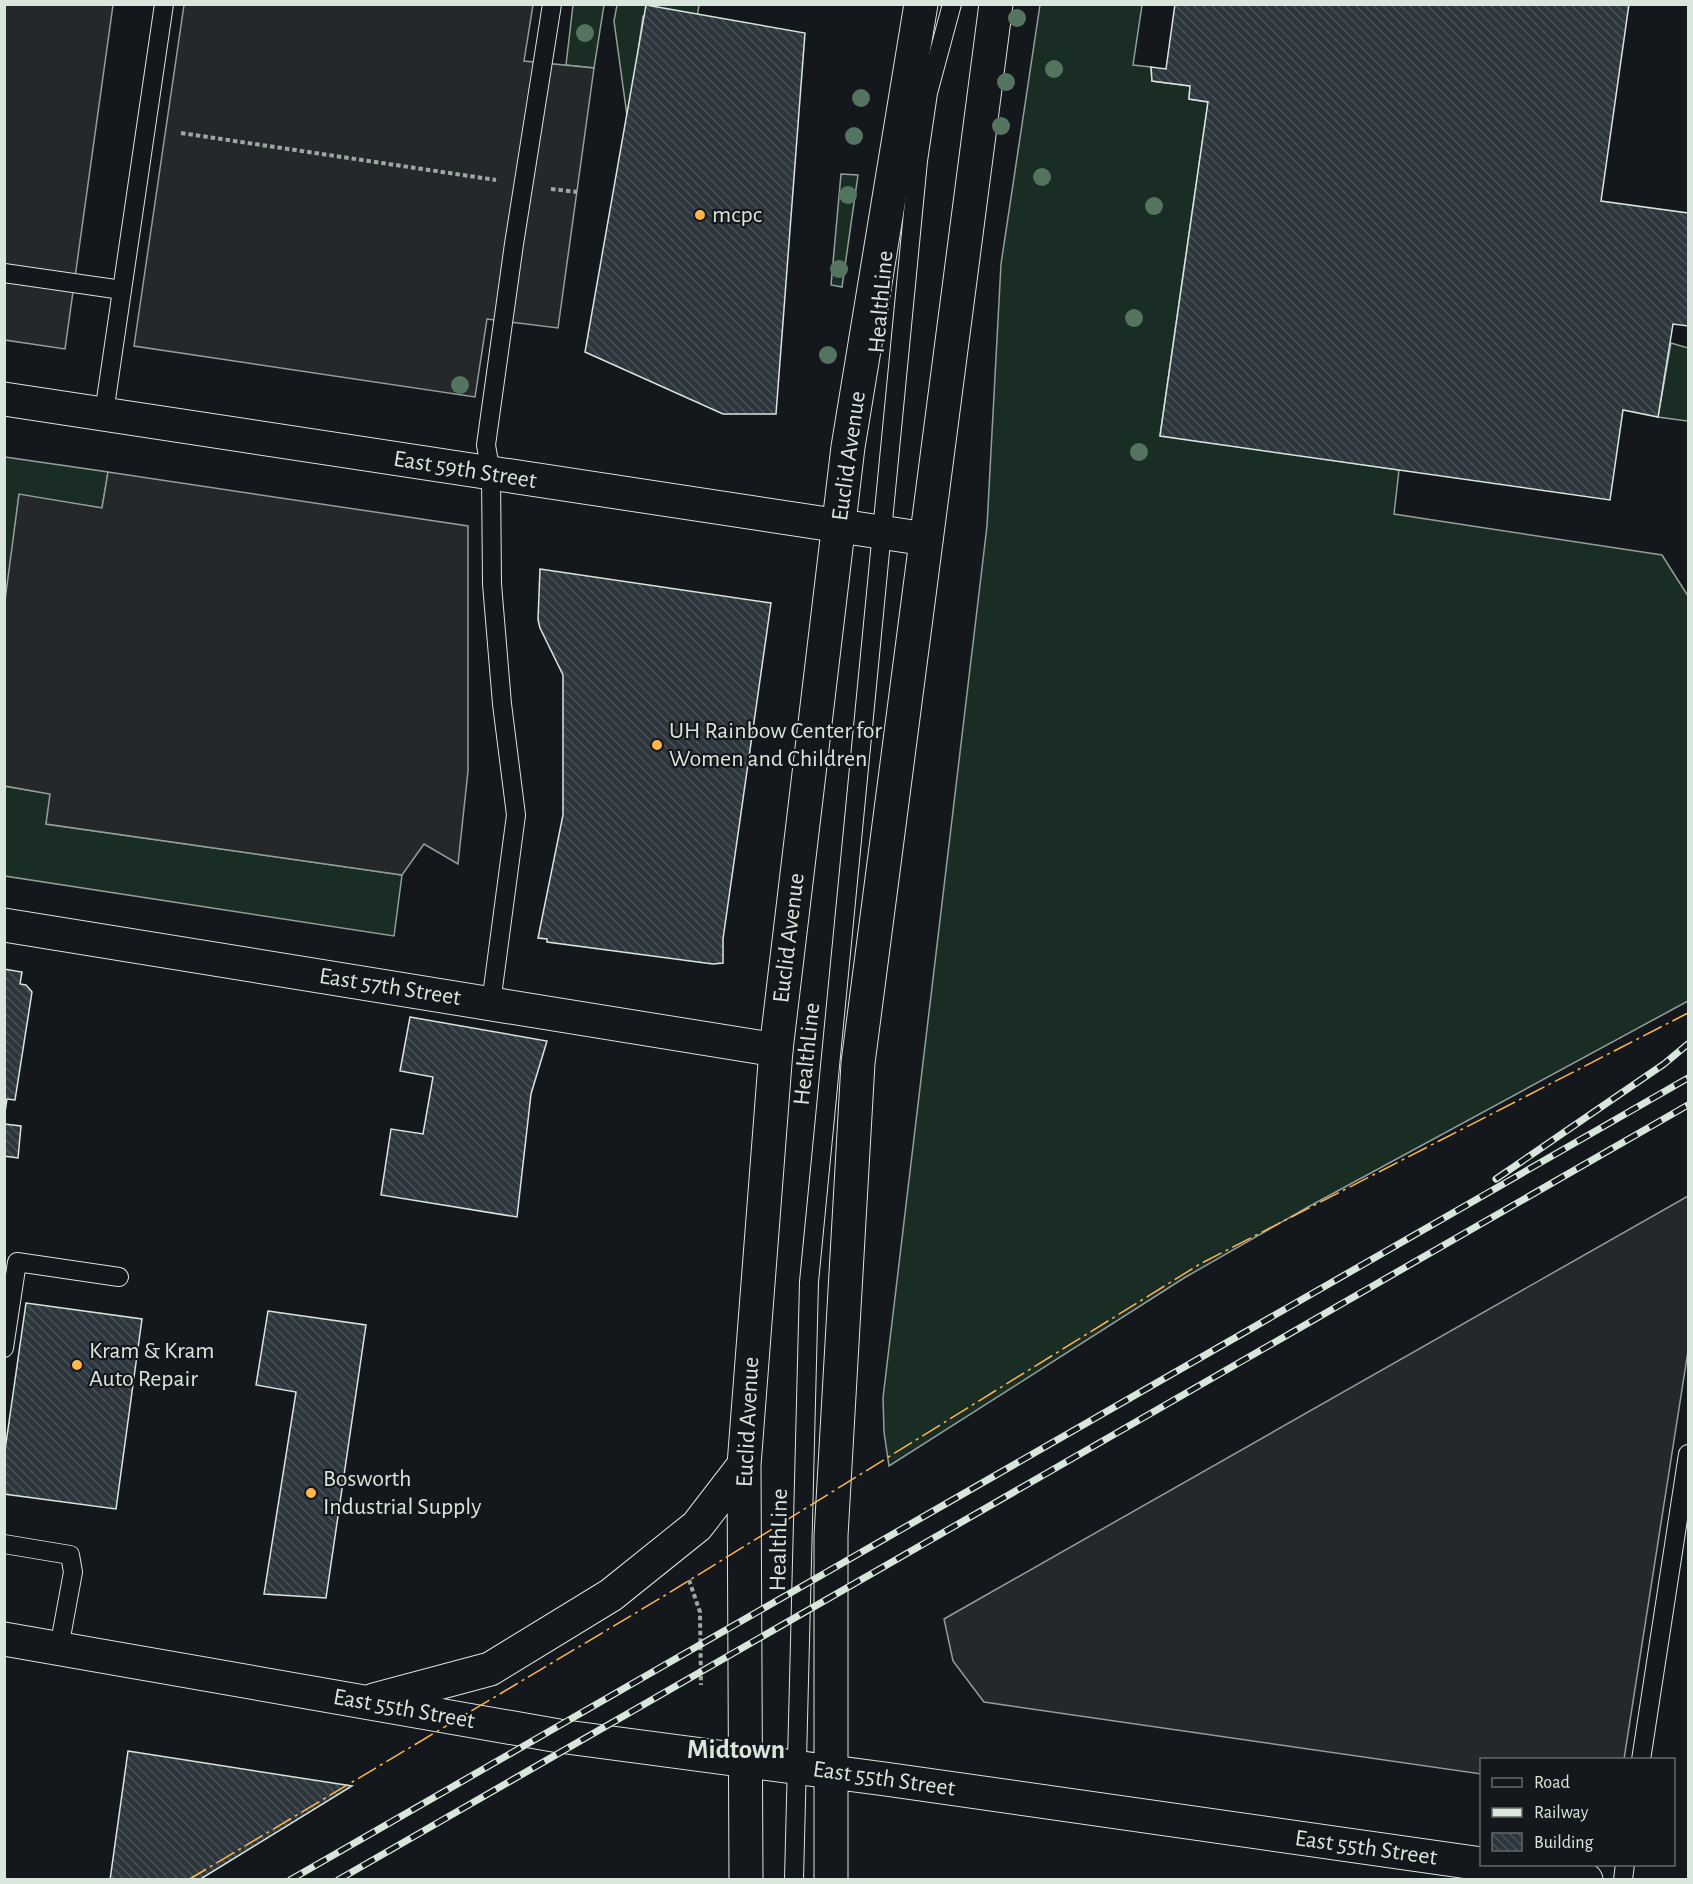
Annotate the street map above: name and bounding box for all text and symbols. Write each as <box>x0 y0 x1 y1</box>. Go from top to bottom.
place label: mcpc <box>712 203 762 227</box>
marker: mcpc <box>693 208 707 222</box>
street label: HealthLine <box>865 250 897 354</box>
street label: Euclid Avenue <box>828 390 870 522</box>
street label: East 59th Street <box>392 447 539 493</box>
place label: UH Rainbow Center for Women and Children <box>669 719 882 771</box>
marker: UH Rainbow Center for Women and Children <box>650 738 664 752</box>
street label: Euclid Avenue <box>769 872 809 1004</box>
street label: East 57th Street <box>317 964 463 1010</box>
street label: HealthLine <box>790 1002 824 1106</box>
place label: Kram & Kram Auto Repair <box>89 1339 214 1391</box>
street label: Euclid Avenue <box>733 1356 763 1488</box>
marker: Kram & Kram Auto Repair <box>70 1358 84 1372</box>
place label: Bosworth Industrial Supply <box>323 1467 481 1519</box>
marker: Bosworth Industrial Supply <box>304 1486 318 1500</box>
street label: HealthLine <box>766 1488 792 1592</box>
street label: East 55th Street <box>331 1685 477 1733</box>
district label: Midtown <box>687 1736 785 1763</box>
street label: East 55th Street <box>811 1757 957 1801</box>
legend <box>1480 1758 1675 1866</box>
text: Road <box>1534 1774 1570 1792</box>
text: Railway <box>1534 1804 1589 1822</box>
street label: East 55th Street <box>1293 1826 1439 1870</box>
text: Building <box>1534 1834 1594 1852</box>

